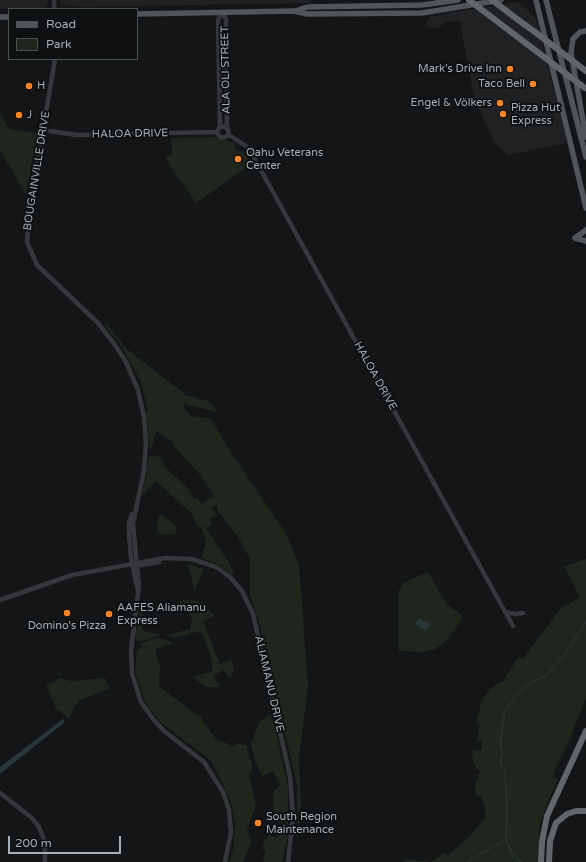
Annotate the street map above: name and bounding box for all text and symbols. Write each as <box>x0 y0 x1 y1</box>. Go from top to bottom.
legend <box>8 8 138 60</box>
text: Road <box>46 17 76 31</box>
street label: ALA OLI STREET <box>219 26 233 114</box>
text: Park <box>46 37 72 51</box>
place label: Mark’s Drive Inn <box>418 62 502 76</box>
marker: Mark’s Drive Inn <box>505 64 515 74</box>
place label: Taco Bell <box>478 77 525 91</box>
place label: H <box>37 79 45 93</box>
marker: Taco Bell <box>528 79 538 89</box>
marker: H <box>24 81 34 91</box>
place label: Engel & Völkers <box>411 96 492 110</box>
marker: Engel & Völkers <box>495 98 505 108</box>
place label: Pizza Hut Express <box>511 101 560 127</box>
place label: J <box>27 108 32 122</box>
marker: Pizza Hut Express <box>498 109 508 119</box>
marker: J <box>14 110 24 120</box>
street label: BOUGAINVILLE DRIVE <box>21 110 53 232</box>
street label: HALOA DRIVE <box>92 127 168 141</box>
place label: Oahu Veterans Center <box>246 146 323 172</box>
marker: Oahu Veterans Center <box>233 154 243 164</box>
street label: HALOA DRIVE <box>351 339 399 413</box>
place label: AAFES Aliamanu Express <box>117 601 206 627</box>
marker: Domino's Pizza <box>62 608 72 618</box>
marker: AAFES Aliamanu Express <box>104 609 114 619</box>
place label: Domino's Pizza <box>28 619 106 633</box>
street label: ALIAMANU DRIVE <box>251 634 287 734</box>
place label: South Region Maintenance <box>266 810 337 836</box>
marker: South Region Maintenance <box>253 818 263 828</box>
scale bar <box>10 828 123 854</box>
text: 200 m <box>15 836 52 850</box>

